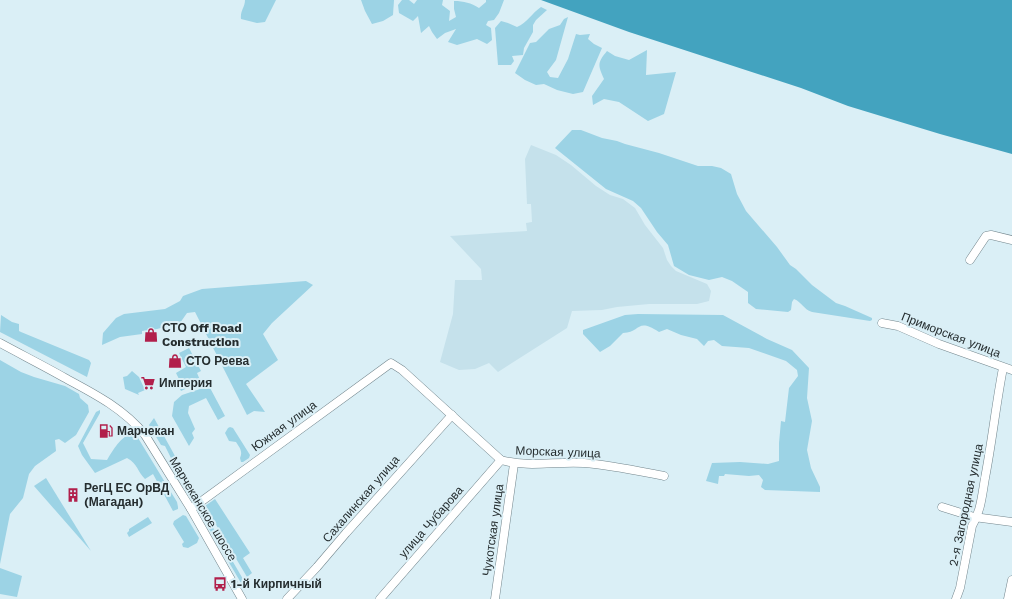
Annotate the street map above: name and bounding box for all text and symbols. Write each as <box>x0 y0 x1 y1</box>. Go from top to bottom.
street label: Приморская улица <box>899 310 1003 361</box>
place label: СТО Off Road Construction <box>162 321 242 349</box>
shop icon: СТО Off Road Construction <box>143 327 159 343</box>
shop icon: СТО Реева <box>167 353 183 369</box>
place label: СТО Реева <box>186 354 249 368</box>
supermarket icon: Империя <box>140 375 156 391</box>
place label: Империя <box>159 376 212 390</box>
street label: Южная улица <box>249 398 320 454</box>
fuel station icon: Марчекан <box>98 423 114 439</box>
place label: Марчекан <box>117 424 174 438</box>
street label: 2-я Загородная улица <box>946 442 986 568</box>
street label: Морская улица <box>515 444 601 460</box>
street label: Сахалинская улица <box>320 453 403 545</box>
street label: Марчеканское шоссе <box>166 454 240 564</box>
place label: РегЦ ЕС ОрВД (Магадан) <box>84 481 170 509</box>
street label: улица Чубарова <box>396 483 466 561</box>
street label: Чукотская улица <box>480 483 506 577</box>
building icon: РегЦ ЕС ОрВД (Магадан) <box>65 487 81 503</box>
bus stop icon: 1-й Кирпичный <box>212 576 228 592</box>
place label: 1-й Кирпичный <box>231 577 322 591</box>

